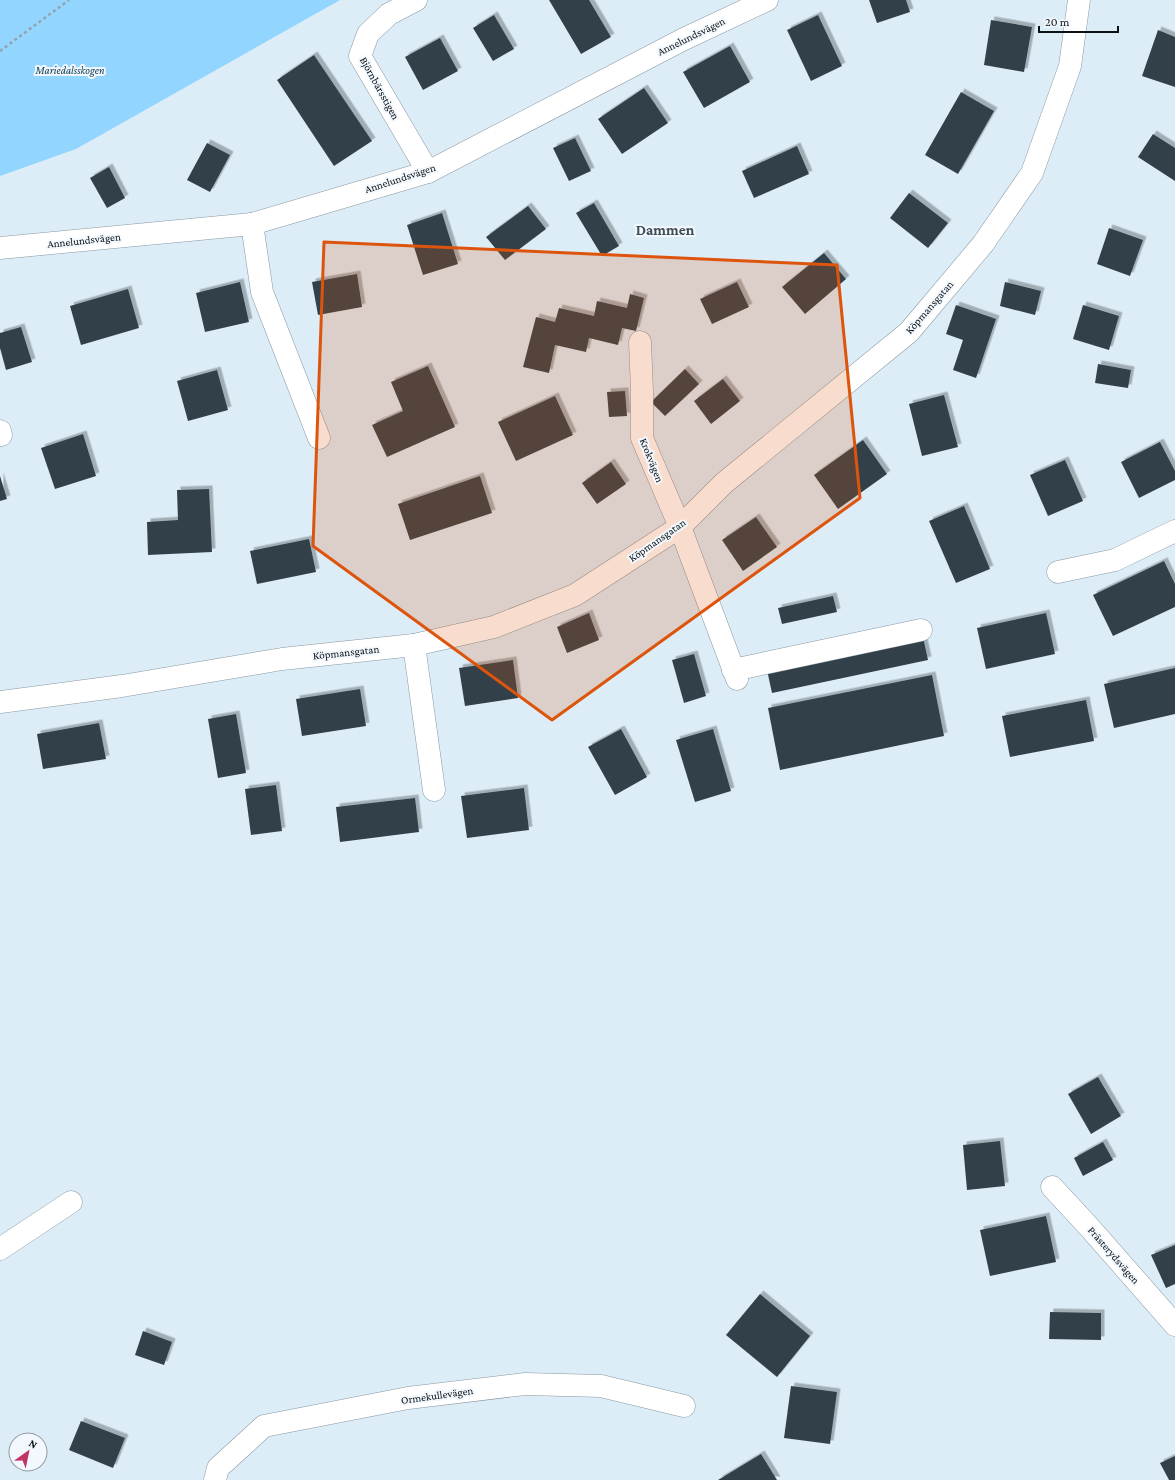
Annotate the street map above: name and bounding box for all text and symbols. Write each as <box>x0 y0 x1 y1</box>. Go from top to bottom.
scale bar <box>1039 8 1118 34</box>
street label: Annelundsvägen <box>655 14 727 58</box>
text: 20 m <box>1045 15 1070 29</box>
street label: Björnbärsstigen <box>357 55 402 122</box>
park label: Mariedalsskogen <box>34 64 105 77</box>
street label: Annelundsvägen <box>363 161 437 196</box>
district label: Dammen <box>636 222 695 238</box>
street label: Annelundsvägen <box>47 230 121 251</box>
street label: Köpmansgatan <box>903 278 956 337</box>
street label: Krokvägen <box>637 436 666 484</box>
street label: Köpmansgatan <box>626 516 688 565</box>
street label: Köpmansgatan <box>312 643 380 662</box>
street label: Prästerydsvägen <box>1085 1224 1142 1287</box>
street label: Ormekullevägen <box>400 1384 474 1407</box>
north arrow <box>8 1432 48 1472</box>
text: N <box>27 1437 40 1451</box>

